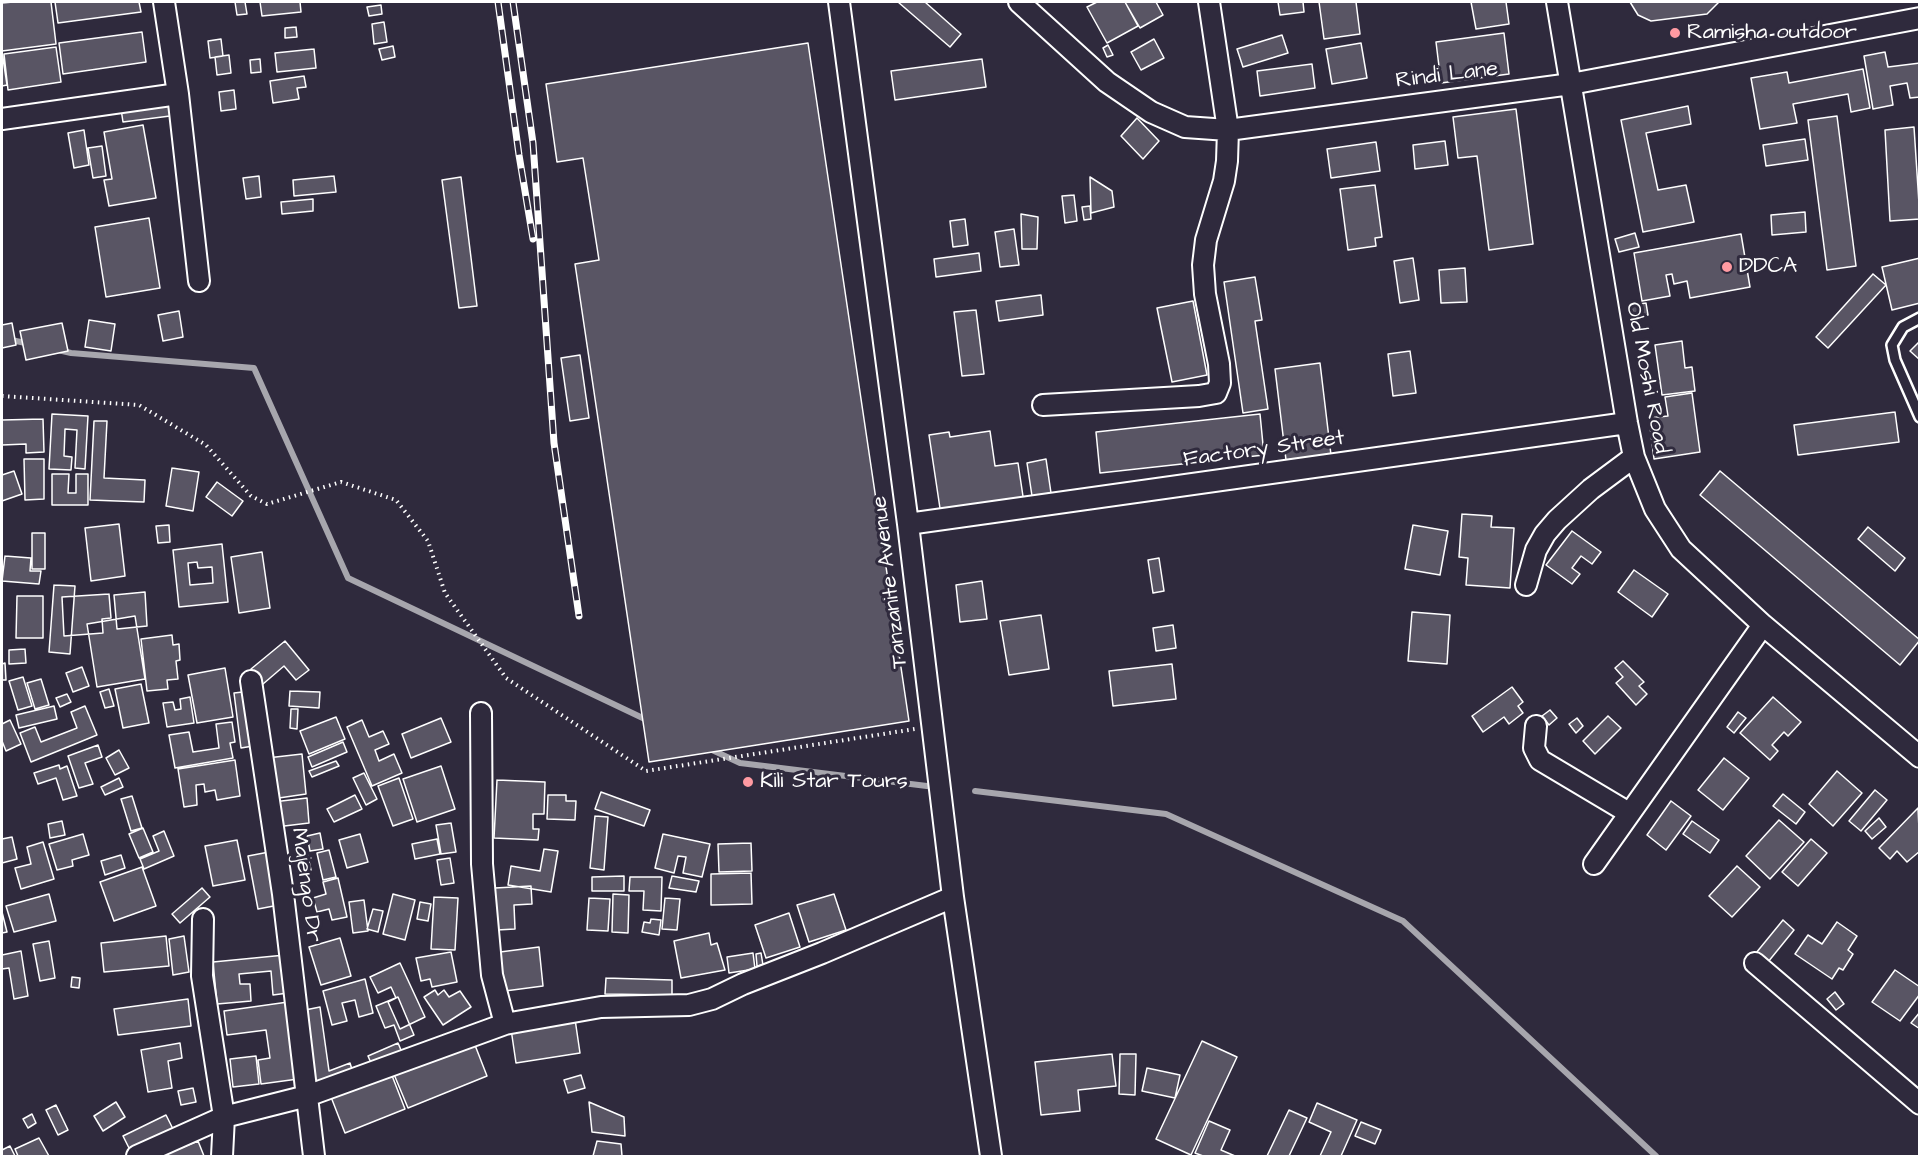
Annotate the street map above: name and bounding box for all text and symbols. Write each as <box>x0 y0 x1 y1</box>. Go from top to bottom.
place label: Ramisha outdoor <box>1687 20 1857 46</box>
marker: Ramisha outdoor <box>1668 26 1682 40</box>
street label: Rindi Lane <box>1394 57 1500 95</box>
place label: DDCA <box>1739 254 1797 280</box>
marker: DDCA <box>1720 260 1734 274</box>
street label: Old Moshi Road <box>1618 300 1674 456</box>
street label: Factory Street <box>1182 426 1346 474</box>
street label: Tanzanite Avenue <box>867 494 915 670</box>
place label: Kili Star Tours <box>760 769 908 795</box>
marker: Kili Star Tours <box>741 775 755 789</box>
street label: Majengo Dr <box>284 826 326 944</box>

